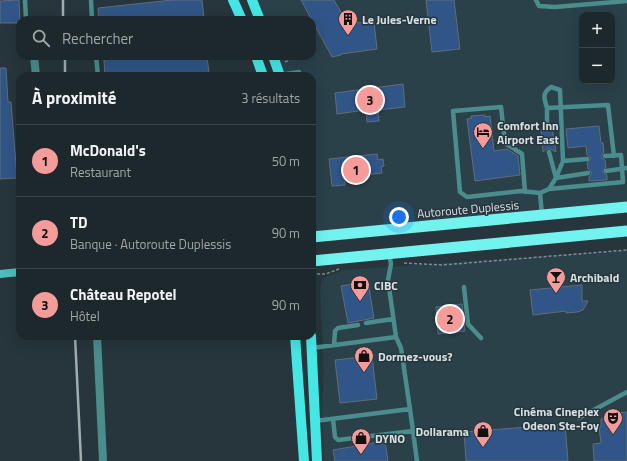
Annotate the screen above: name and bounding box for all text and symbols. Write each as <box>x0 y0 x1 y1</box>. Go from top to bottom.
building icon: Le Jules-Verne <box>337 8 359 36</box>
place label: Le Jules-Verne <box>362 10 437 29</box>
map controls <box>579 12 615 84</box>
button: + <box>579 12 615 48</box>
search box <box>16 16 316 60</box>
icon: search <box>30 27 52 49</box>
text: Rechercher <box>62 27 133 50</box>
button: − <box>579 48 615 84</box>
text: À proximité <box>32 85 116 111</box>
pin: 3 <box>357 85 383 115</box>
text: 3 résultats <box>241 88 300 108</box>
place label: Comfort Inn Airport East <box>497 116 560 149</box>
hotel icon: Comfort Inn Airport East <box>472 121 494 149</box>
text: McDonald's <box>70 139 146 162</box>
text: 1 <box>41 151 49 171</box>
text: 50 m <box>272 151 300 171</box>
pin: 1 <box>343 155 369 185</box>
text: Restaurant <box>70 162 131 182</box>
street label: Autoroute Duplessis <box>416 195 520 223</box>
your location <box>389 207 409 227</box>
text: TD <box>70 211 87 234</box>
text: 2 <box>41 223 49 243</box>
text: 90 m <box>272 223 300 243</box>
text: Banque · Autoroute Duplessis <box>70 234 231 254</box>
bar icon: Archibald <box>545 266 567 294</box>
place label: Archibald <box>570 268 619 287</box>
bank icon: CIBC <box>349 274 371 302</box>
place label: CIBC <box>374 276 398 295</box>
text: Château Repotel <box>70 283 177 306</box>
text: 3 <box>41 295 49 315</box>
text: 90 m <box>272 295 300 315</box>
pin: 2 <box>437 304 463 334</box>
text: Hôtel <box>70 306 100 326</box>
shop icon: Dormez-vous? <box>353 345 375 373</box>
place label: Dormez-vous? <box>378 347 453 366</box>
place label: Cinéma Cineplex Odeon Ste-Foy <box>514 402 599 435</box>
theatre icon: Cinéma Cineplex Odeon Ste-Foy <box>602 407 624 435</box>
shop icon: Dollarama <box>472 420 494 448</box>
place label: Dollarama <box>416 422 469 441</box>
shop icon: DYNO <box>350 427 372 455</box>
place label: DYNO <box>375 429 405 448</box>

